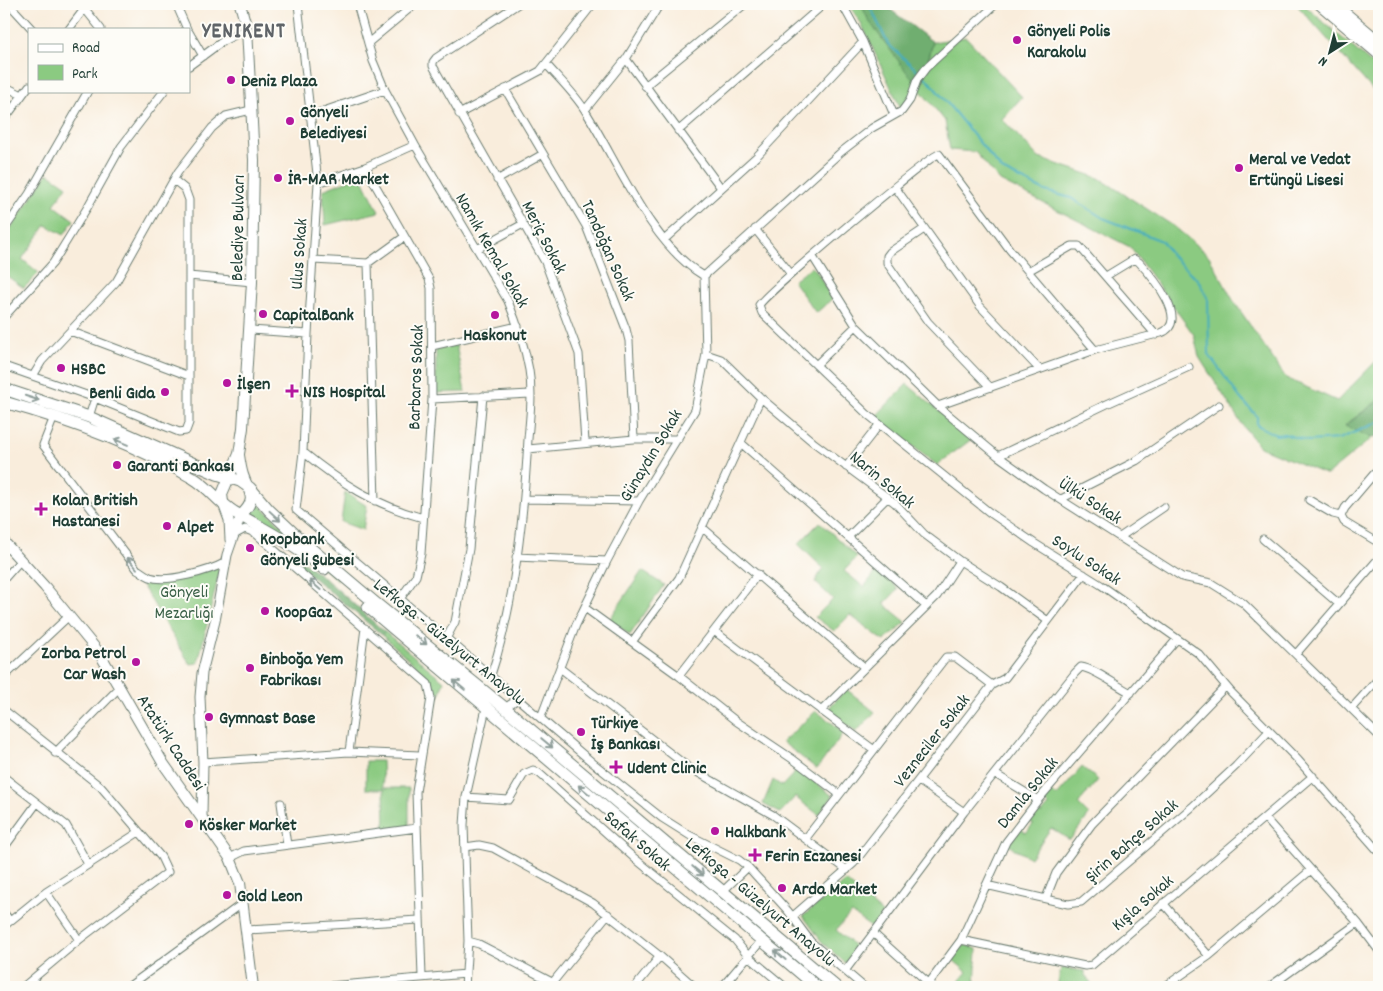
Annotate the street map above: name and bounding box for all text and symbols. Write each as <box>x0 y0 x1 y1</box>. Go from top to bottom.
district label: YENIKENT <box>201 17 286 48</box>
place label: Gönyeli Polis Karakolu <box>1027 20 1111 66</box>
legend <box>28 28 190 92</box>
north arrow <box>1306 28 1356 78</box>
marker: Gönyeli Polis Karakolu <box>1011 34 1023 46</box>
text: Road <box>72 38 100 60</box>
text: N <box>1315 51 1332 71</box>
text: Park <box>72 64 98 86</box>
place label: Deniz Plaza <box>241 70 318 95</box>
marker: Deniz Plaza <box>225 74 237 86</box>
place label: Gönyeli Belediyesi <box>300 101 367 147</box>
marker: Gönyeli Belediyesi <box>284 115 296 127</box>
place label: Meral ve Vedat Ertüngü Lisesi <box>1249 148 1351 194</box>
marker: Meral ve Vedat Ertüngü Lisesi <box>1233 162 1245 174</box>
place label: İR-MAR Market <box>288 168 389 193</box>
marker: İR-MAR Market <box>272 172 284 184</box>
street label: Belediye Bulvarı <box>226 175 253 281</box>
street label: Namık Kemal Sokak <box>448 189 534 313</box>
street label: Tandoğan Sokak <box>573 196 640 306</box>
street label: Meriç Sokak <box>514 197 572 279</box>
street label: Ulus Sokak <box>286 218 315 291</box>
place label: CapitalBank <box>273 304 355 329</box>
marker: CapitalBank <box>257 308 269 320</box>
marker: Haskonut <box>489 309 501 321</box>
street label: Barbaros Sokak <box>403 324 432 430</box>
place label: Haskonut <box>463 324 527 349</box>
place label: HSBC <box>71 358 106 383</box>
marker: HSBC <box>55 362 67 374</box>
place label: İlşen <box>237 373 270 398</box>
marker: İlşen <box>221 377 233 389</box>
place label: NIS Hospital <box>303 381 386 406</box>
place label: Benli Gıda <box>89 382 156 407</box>
marker: NIS Hospital <box>285 384 299 398</box>
marker: Benli Gıda <box>159 386 171 398</box>
one-way arrow <box>23 394 39 403</box>
street label: Günaydın Sokak <box>615 405 690 507</box>
one-way arrow <box>114 437 129 447</box>
street label: Narin Sokak <box>843 446 920 516</box>
place label: Garanti Bankası <box>127 455 234 480</box>
marker: Garanti Bankası <box>111 459 123 471</box>
street label: Ülkü Sokak <box>1053 472 1126 532</box>
place label: Kolan British Hastanesi <box>52 489 138 535</box>
marker: Kolan British Hastanesi <box>34 502 48 516</box>
one-way arrow <box>269 510 282 522</box>
place label: Alpet <box>177 516 214 541</box>
marker: Alpet <box>161 520 173 532</box>
place label: Koopbank Gönyeli Şubesi <box>260 528 355 574</box>
street label: Soylu Sokak <box>1046 529 1125 593</box>
marker: Koopbank Gönyeli Şubesi <box>244 542 256 554</box>
one-way arrow <box>127 556 138 569</box>
street label: Lefkoşa - Güzelyurt Anayolu <box>367 573 530 712</box>
one-way arrow <box>309 580 322 591</box>
park label: Gönyeli Mezarlığı <box>154 581 214 627</box>
place label: KoopGaz <box>275 601 332 626</box>
marker: KoopGaz <box>259 605 271 617</box>
one-way arrow <box>414 635 427 646</box>
place label: Zorba Petrol Car Wash <box>41 642 127 688</box>
place label: Binboğa Yem Fabrikası <box>260 648 343 694</box>
marker: Zorba Petrol Car Wash <box>130 656 142 668</box>
marker: Binboğa Yem Fabrikası <box>244 662 256 674</box>
one-way arrow <box>453 680 466 691</box>
street label: Atatürk Caddesi <box>129 690 210 797</box>
street label: Vezneciler Sokak <box>889 690 977 793</box>
place label: Gymnast Base <box>219 707 315 732</box>
marker: Gymnast Base <box>203 711 215 723</box>
place label: Türkiye İş Bankası <box>591 712 660 758</box>
marker: Türkiye İş Bankası <box>575 726 587 738</box>
one-way arrow <box>540 738 553 749</box>
street label: Damla Sokak <box>992 752 1066 835</box>
place label: Udent Clinic <box>627 757 706 782</box>
marker: Udent Clinic <box>609 760 623 774</box>
one-way arrow <box>577 784 590 795</box>
street label: Şirin Bahçe Sokak <box>1080 794 1185 890</box>
street label: Safak Sokak <box>597 806 675 878</box>
place label: Kösker Market <box>199 814 297 839</box>
marker: Kösker Market <box>183 818 195 830</box>
place label: Halkbank <box>725 821 787 846</box>
marker: Halkbank <box>709 825 721 837</box>
street label: Lefkoşa - Güzelyurt Anayolu <box>679 832 840 974</box>
place label: Ferin Eczanesi <box>765 845 862 870</box>
marker: Ferin Eczanesi <box>749 849 761 861</box>
one-way arrow <box>691 865 704 877</box>
street label: Kışla Sokak <box>1107 870 1180 938</box>
place label: Arda Market <box>792 878 877 903</box>
marker: Arda Market <box>776 882 788 894</box>
place label: Gold Leon <box>237 885 303 910</box>
marker: Gold Leon <box>221 889 233 901</box>
one-way arrow <box>774 950 787 961</box>

